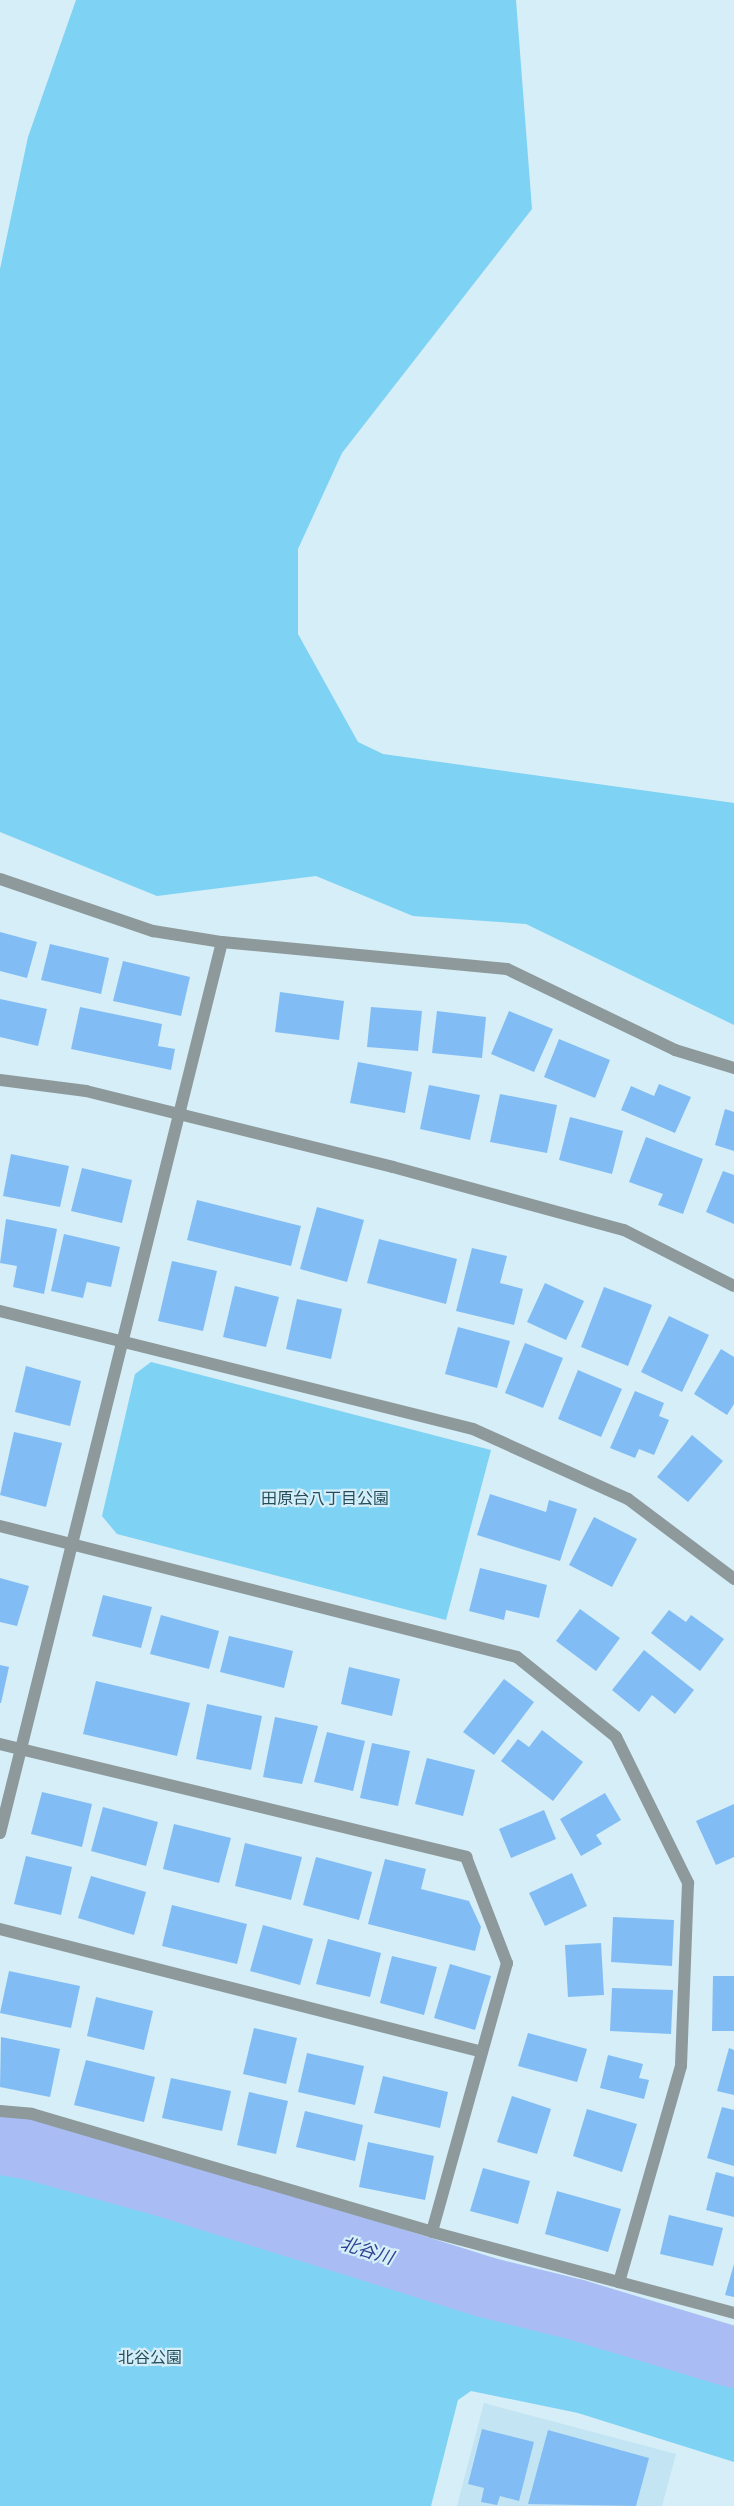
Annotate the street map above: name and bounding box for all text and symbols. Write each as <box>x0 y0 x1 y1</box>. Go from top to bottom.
park label: 田原台八丁目公園 <box>261 1488 389 1508</box>
water label: 北谷川 <box>338 2232 396 2268</box>
park label: 北谷公園 <box>118 2347 182 2367</box>

